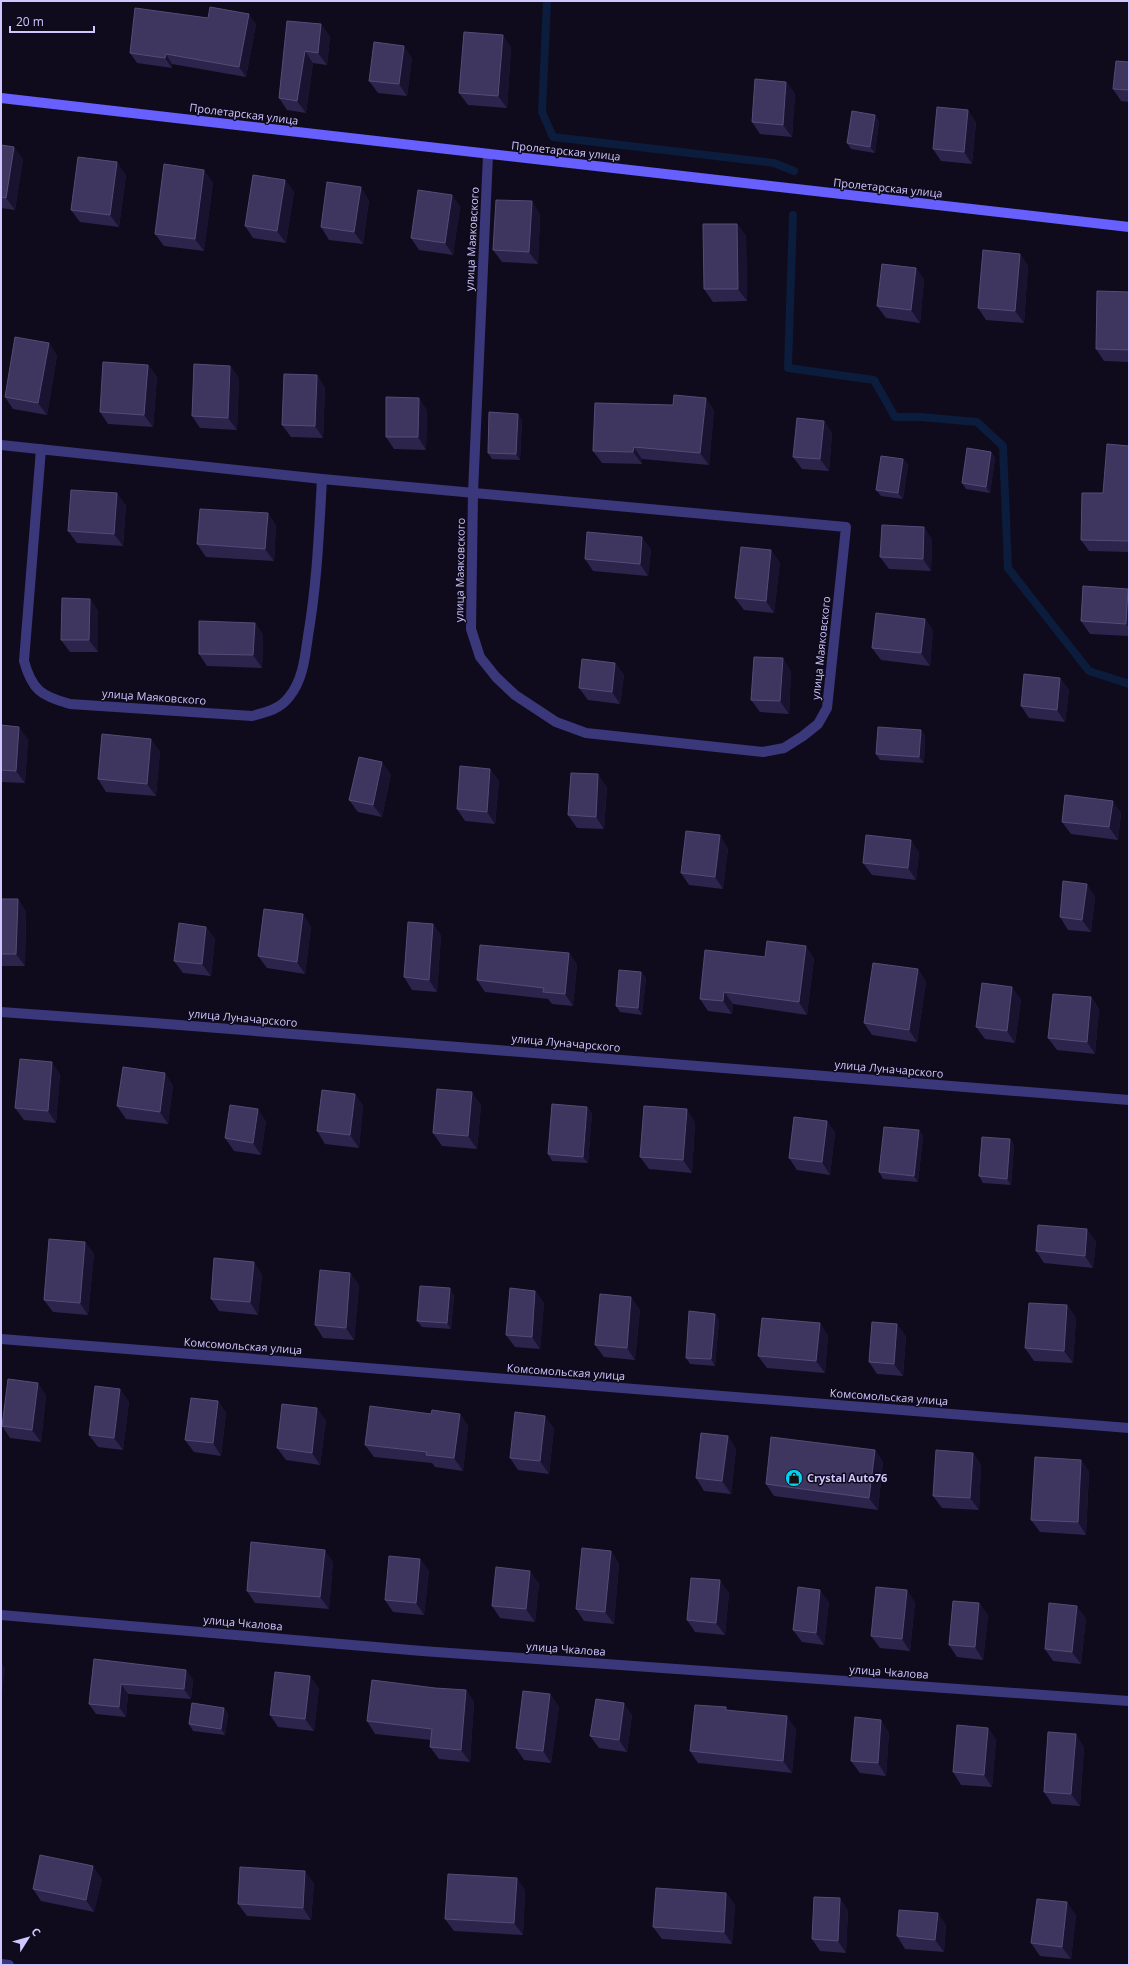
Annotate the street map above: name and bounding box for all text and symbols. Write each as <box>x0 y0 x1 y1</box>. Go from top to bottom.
scale bar <box>10 8 94 34</box>
text: 20 m <box>16 13 44 30</box>
street label: Пролетарская улица <box>189 99 299 128</box>
street label: Пролетарская улица <box>511 137 621 164</box>
street label: Пролетарская улица <box>833 174 943 201</box>
street label: улица Маяковского <box>461 186 482 291</box>
street label: улица Маяковского <box>451 517 468 622</box>
street label: улица Маяковского <box>808 595 833 701</box>
street label: улица Маяковского <box>101 685 207 708</box>
street label: улица Луначарского <box>188 1005 299 1030</box>
street label: улица Луначарского <box>511 1030 622 1055</box>
street label: улица Луначарского <box>834 1056 945 1081</box>
street label: Комсомольская улица <box>183 1334 303 1357</box>
street label: Комсомольская улица <box>506 1360 626 1383</box>
street label: Комсомольская улица <box>829 1385 949 1408</box>
shop icon: Crystal Auto76 <box>784 1468 804 1488</box>
place label: Crystal Auto76 <box>807 1470 887 1485</box>
street label: улица Чкалова <box>203 1612 283 1633</box>
street label: улица Чкалова <box>526 1638 606 1659</box>
street label: улица Чкалова <box>849 1661 929 1682</box>
north arrow <box>8 1918 48 1958</box>
text: С <box>28 1924 44 1939</box>

